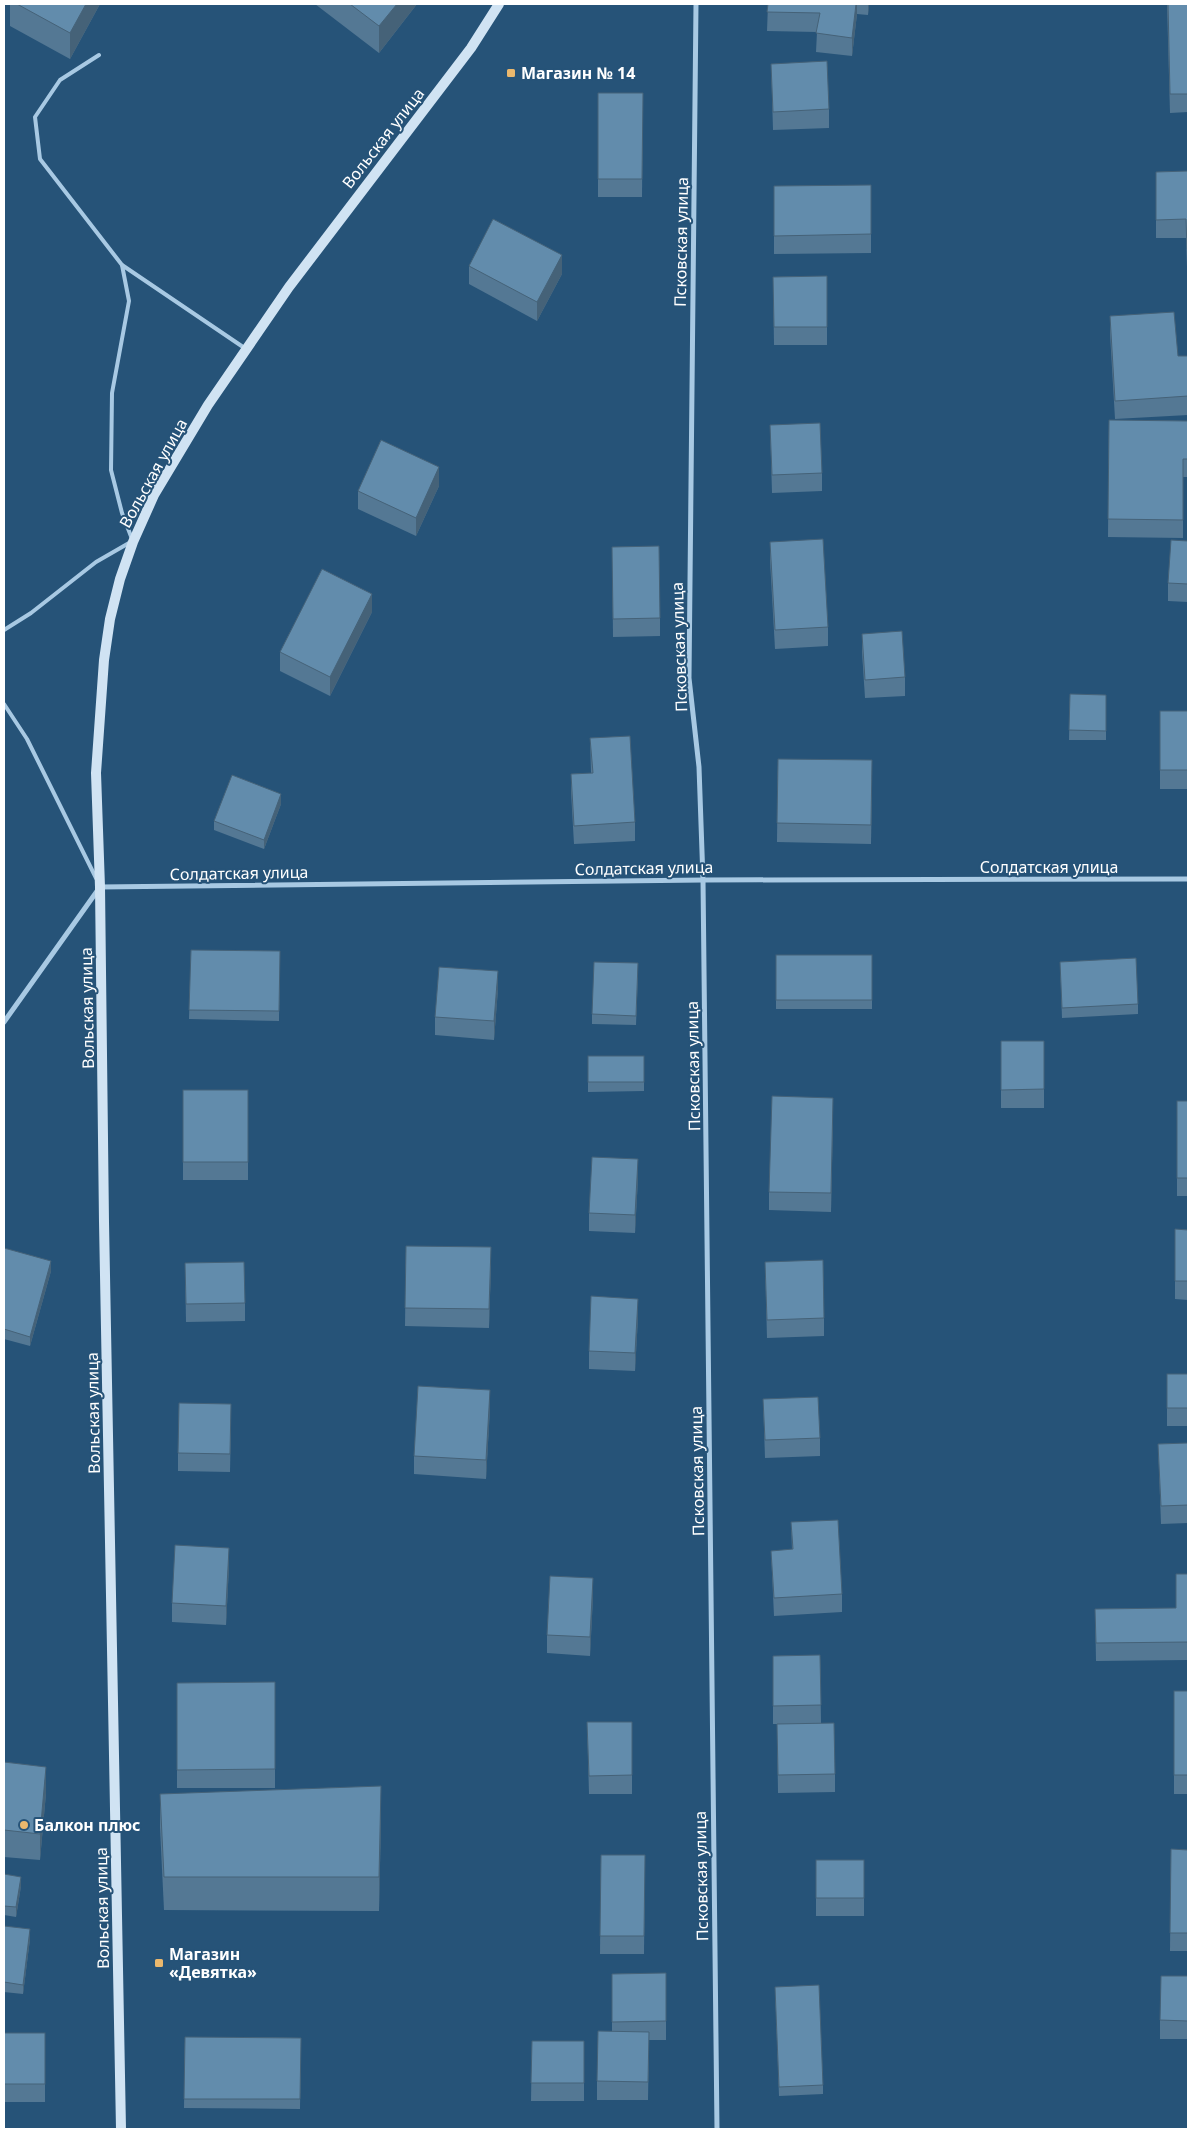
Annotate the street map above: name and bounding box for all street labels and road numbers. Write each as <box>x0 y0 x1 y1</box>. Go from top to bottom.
street label: Вольская улица <box>337 83 429 193</box>
street label: Псковская улица <box>669 177 693 307</box>
street label: Вольская улица <box>114 414 192 532</box>
street label: Псковская улица <box>666 582 692 712</box>
street label: Солдатская улица <box>575 856 713 880</box>
street label: Солдатская улица <box>980 856 1118 878</box>
street label: Солдатская улица <box>170 861 308 885</box>
street label: Вольская улица <box>75 947 99 1069</box>
street label: Псковская улица <box>681 1001 705 1131</box>
street label: Вольская улица <box>81 1352 105 1474</box>
street label: Псковская улица <box>685 1406 709 1536</box>
street label: Псковская улица <box>689 1811 713 1941</box>
street label: Вольская улица <box>90 1847 114 1969</box>

